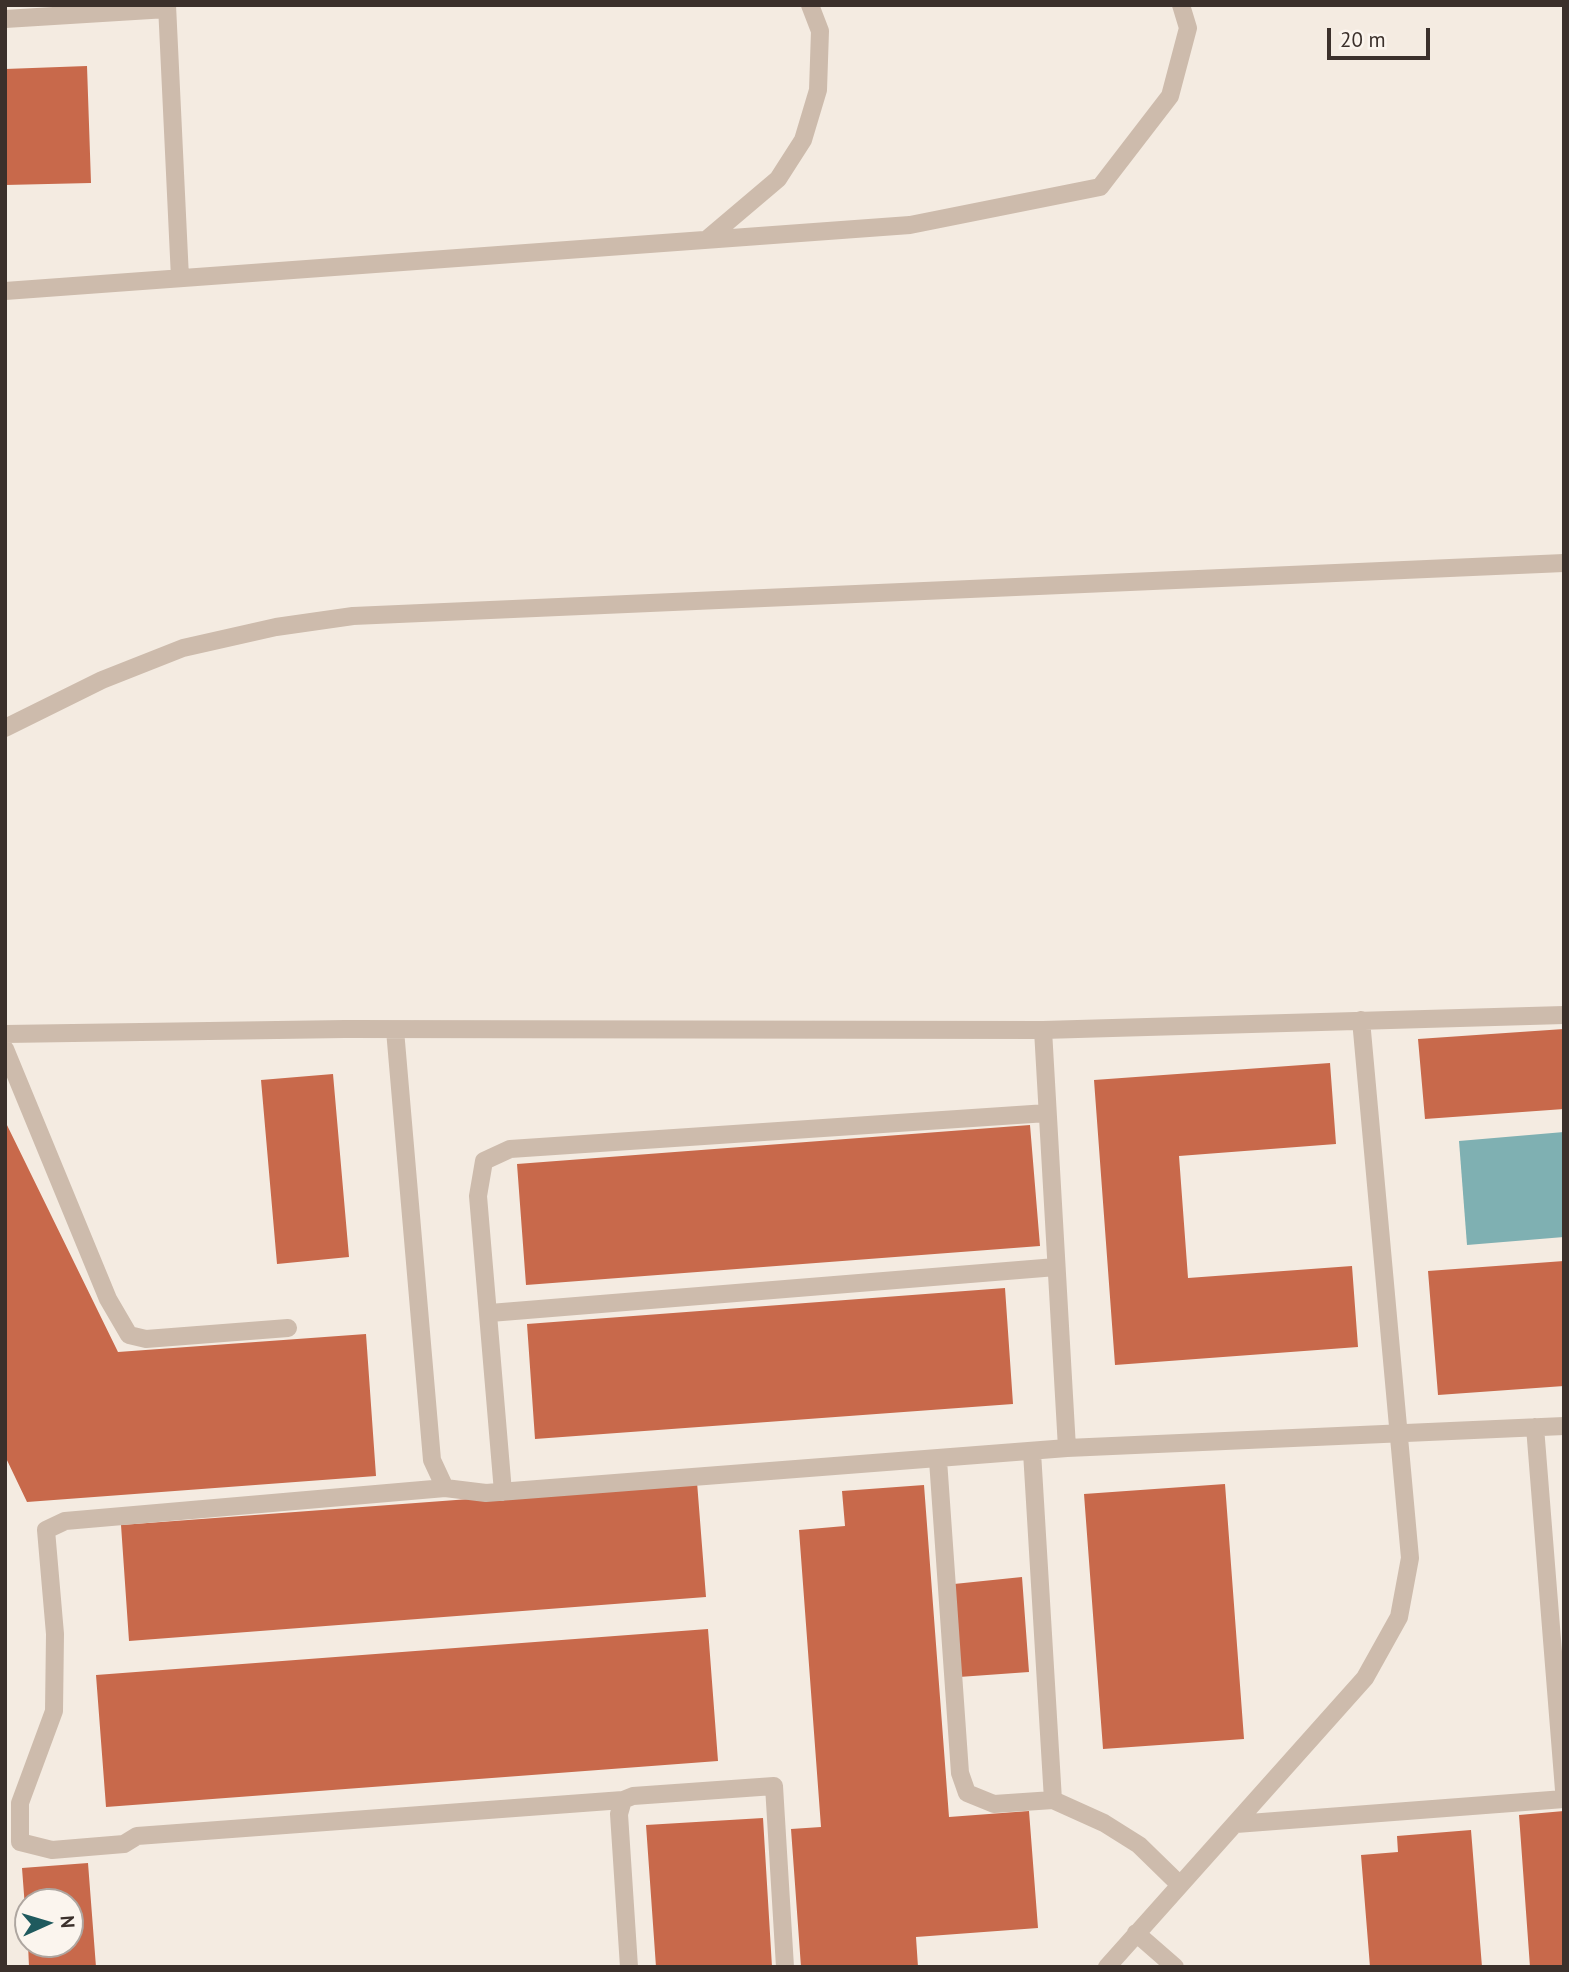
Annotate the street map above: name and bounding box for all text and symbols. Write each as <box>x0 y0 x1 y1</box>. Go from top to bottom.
scale bar <box>1331 14 1434 58</box>
text: 20 m <box>1340 26 1386 53</box>
north arrow <box>14 1888 84 1958</box>
text: N <box>56 1915 80 1929</box>

